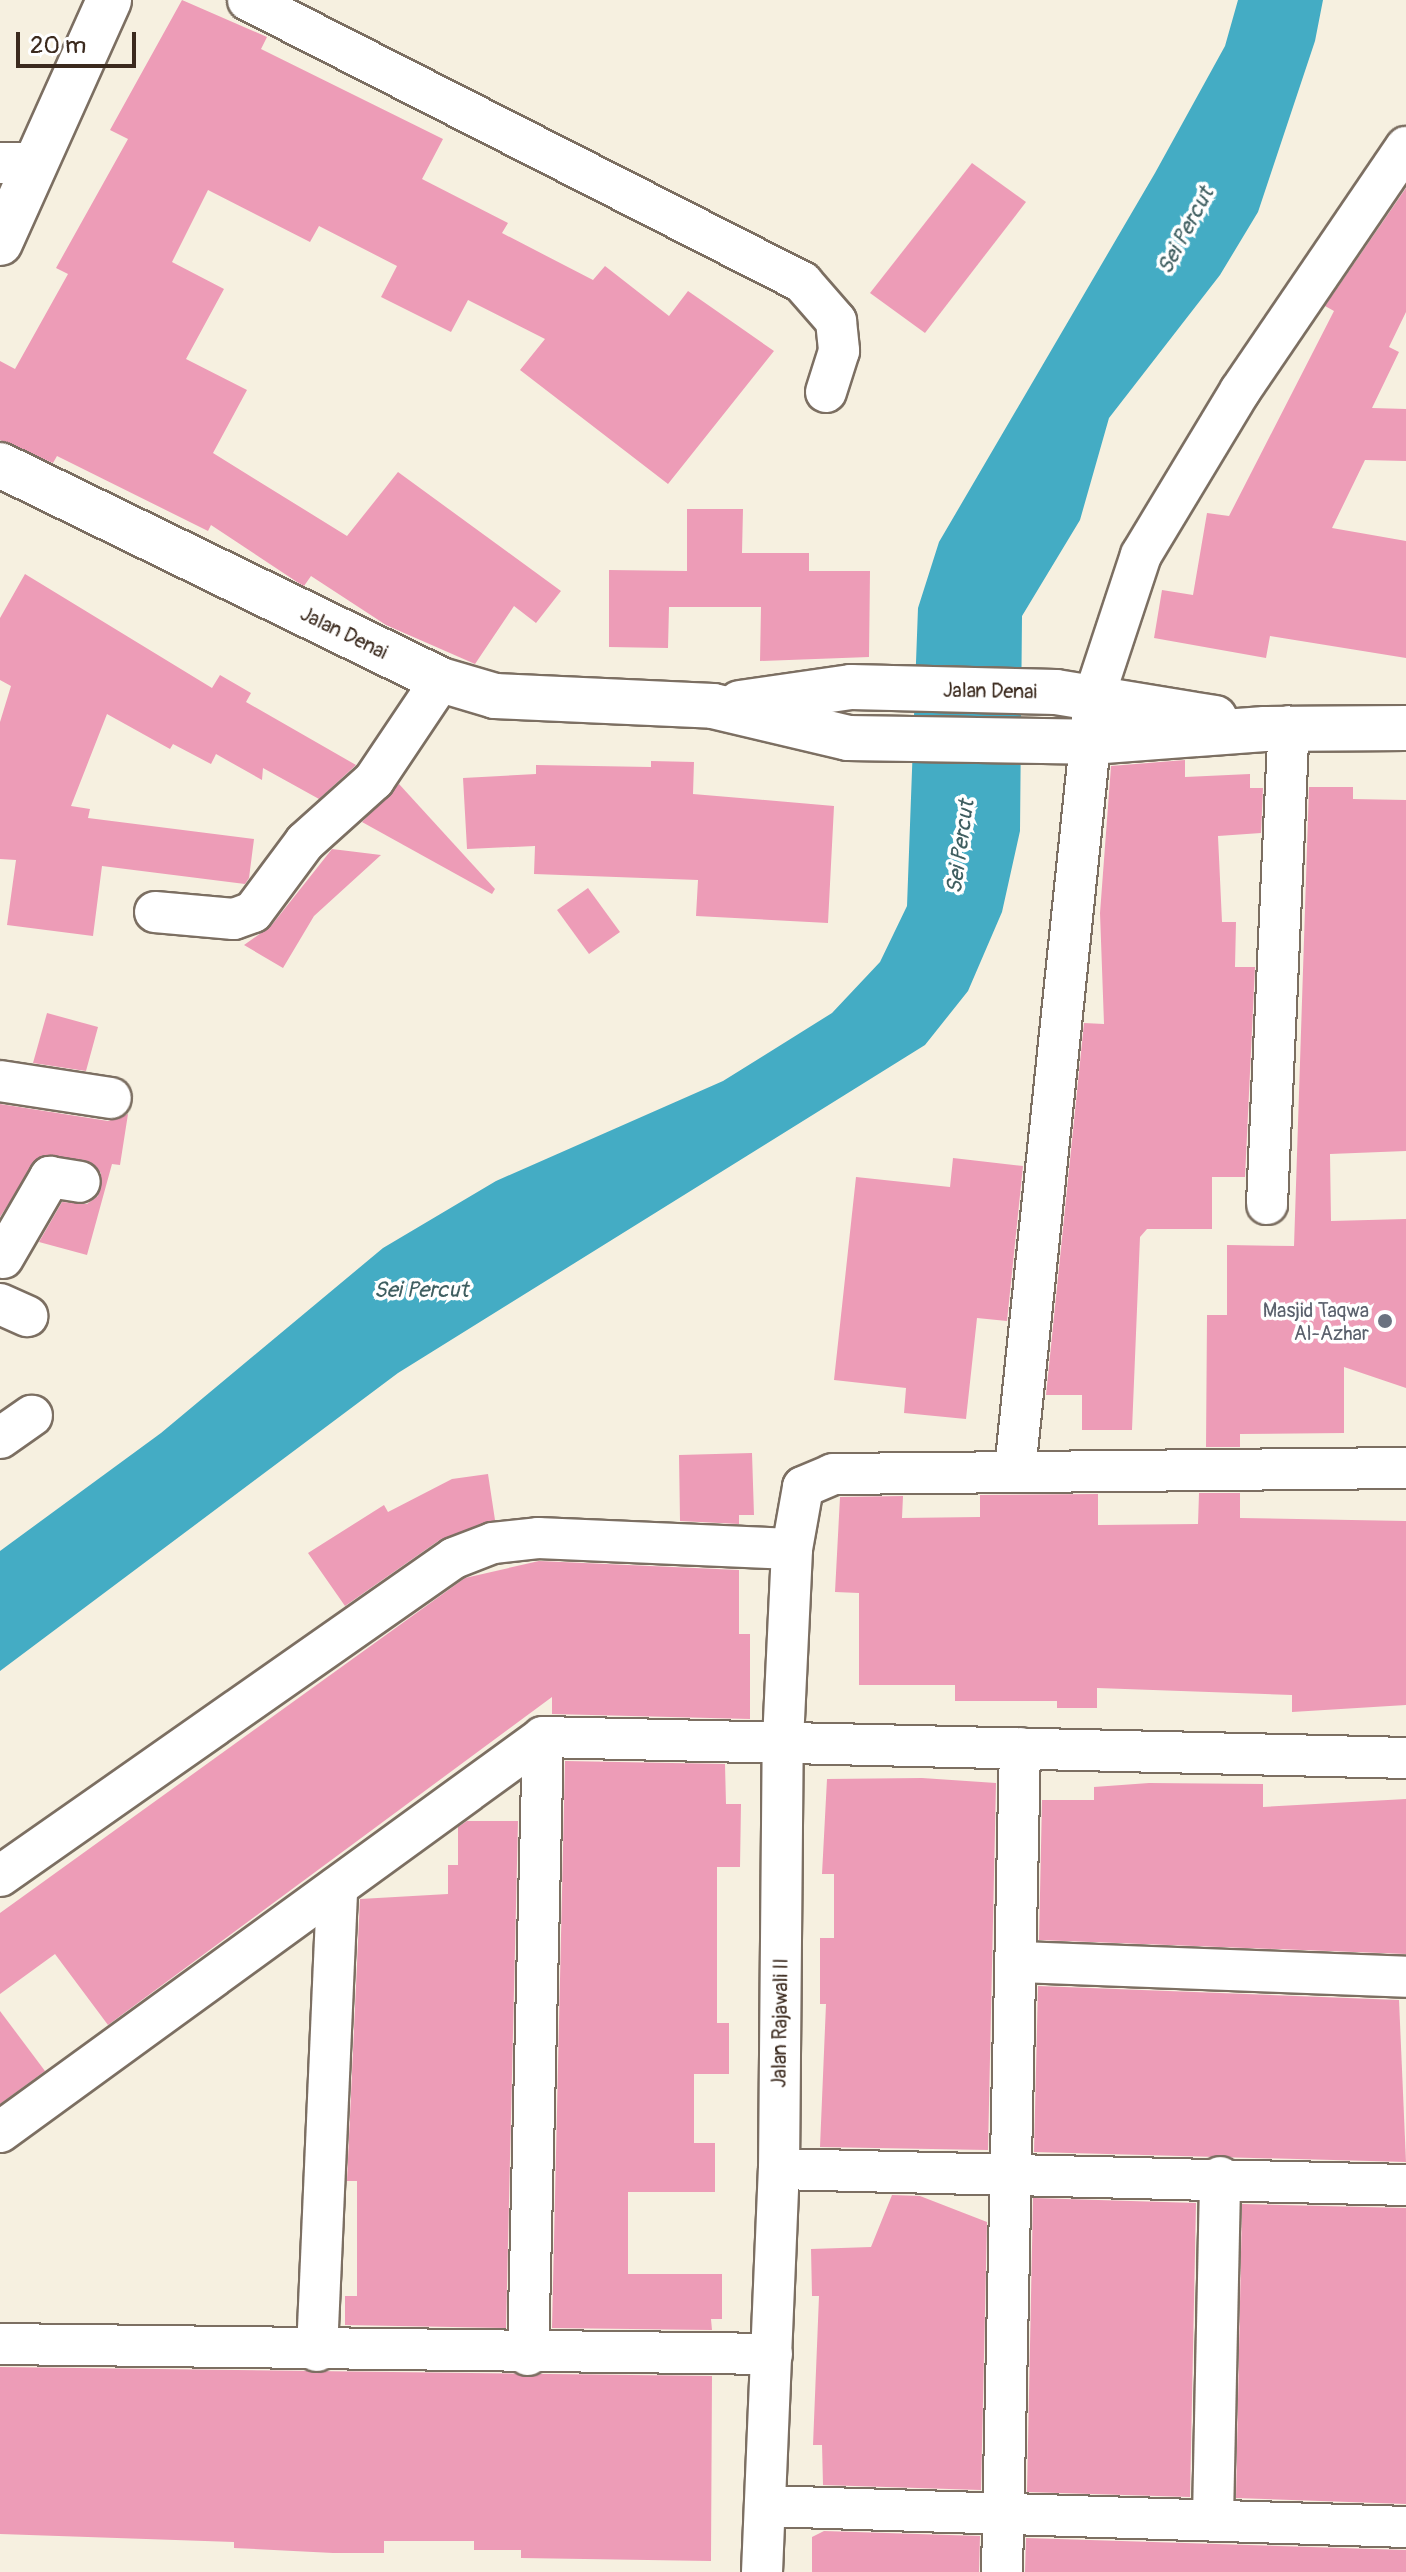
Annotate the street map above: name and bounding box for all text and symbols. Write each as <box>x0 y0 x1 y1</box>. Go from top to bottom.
scale bar <box>20 16 140 66</box>
text: 20 m <box>30 31 86 60</box>
water label: Sei Percut <box>1152 183 1220 279</box>
street label: Jalan Denai <box>296 602 392 664</box>
street label: Jalan Denai <box>943 678 1037 704</box>
water label: Sei Percut <box>941 798 981 896</box>
water label: Sei Percut <box>374 1278 468 1304</box>
place label: Masjid Taqwa Al-Azhar <box>1263 1298 1369 1345</box>
marker: Masjid Taqwa Al-Azhar <box>1376 1312 1394 1330</box>
street label: Jalan Rajawali II <box>767 1958 793 2088</box>

